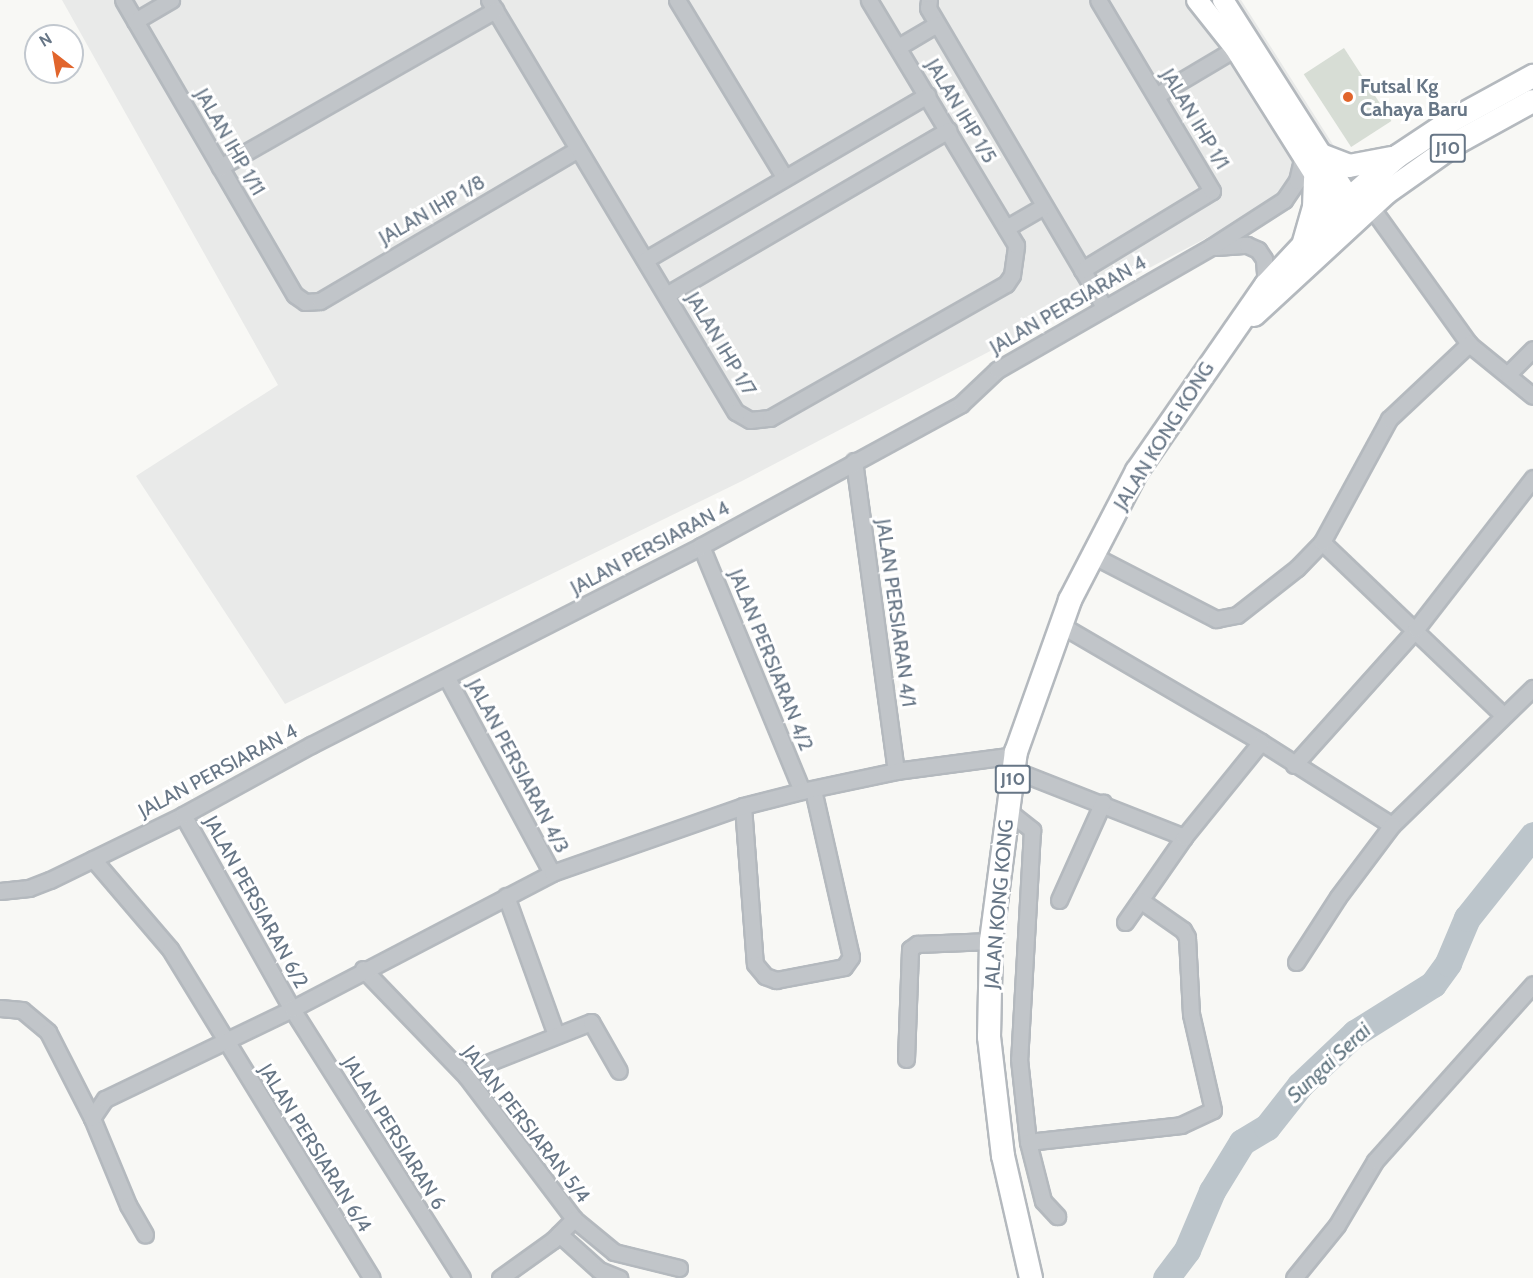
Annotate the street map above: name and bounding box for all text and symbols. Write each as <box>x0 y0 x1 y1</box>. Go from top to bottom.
north arrow <box>24 24 84 84</box>
text: N <box>36 29 55 51</box>
street label: JALAN IHP 1/5 <box>921 55 1001 167</box>
street label: JALAN IHP 1/1 <box>1156 64 1234 174</box>
place label: Futsal Kg Cahaya Baru <box>1360 74 1468 121</box>
street label: JALAN IHP 1/11 <box>190 84 270 200</box>
marker: Futsal Kg Cahaya Baru <box>1341 90 1355 104</box>
road number: J10 <box>1428 133 1468 163</box>
street label: JALAN IHP 1/8 <box>375 170 489 250</box>
street label: JALAN PERSIARAN 4 <box>986 250 1150 360</box>
street label: JALAN IHP 1/7 <box>681 288 761 400</box>
street label: JALAN KONG KONG <box>1109 357 1219 515</box>
street label: JALAN PERSIARAN 4 <box>566 496 734 600</box>
street label: JALAN PERSIARAN 4/1 <box>871 517 921 709</box>
street label: JALAN PERSIARAN 4/2 <box>724 566 818 754</box>
street label: JALAN PERSIARAN 4/3 <box>462 675 574 857</box>
street label: JALAN PERSIARAN 4 <box>134 719 302 823</box>
road number: J10 <box>994 764 1032 794</box>
street label: JALAN PERSIARAN 6/2 <box>199 812 313 992</box>
street label: JALAN KONG KONG <box>980 818 1018 990</box>
water label: Sungai Serai <box>1282 1018 1376 1108</box>
street label: JALAN PERSIARAN 5/4 <box>457 1041 595 1207</box>
street label: JALAN PERSIARAN 6 <box>337 1052 451 1214</box>
street label: JALAN PERSIARAN 6/4 <box>254 1060 376 1236</box>

